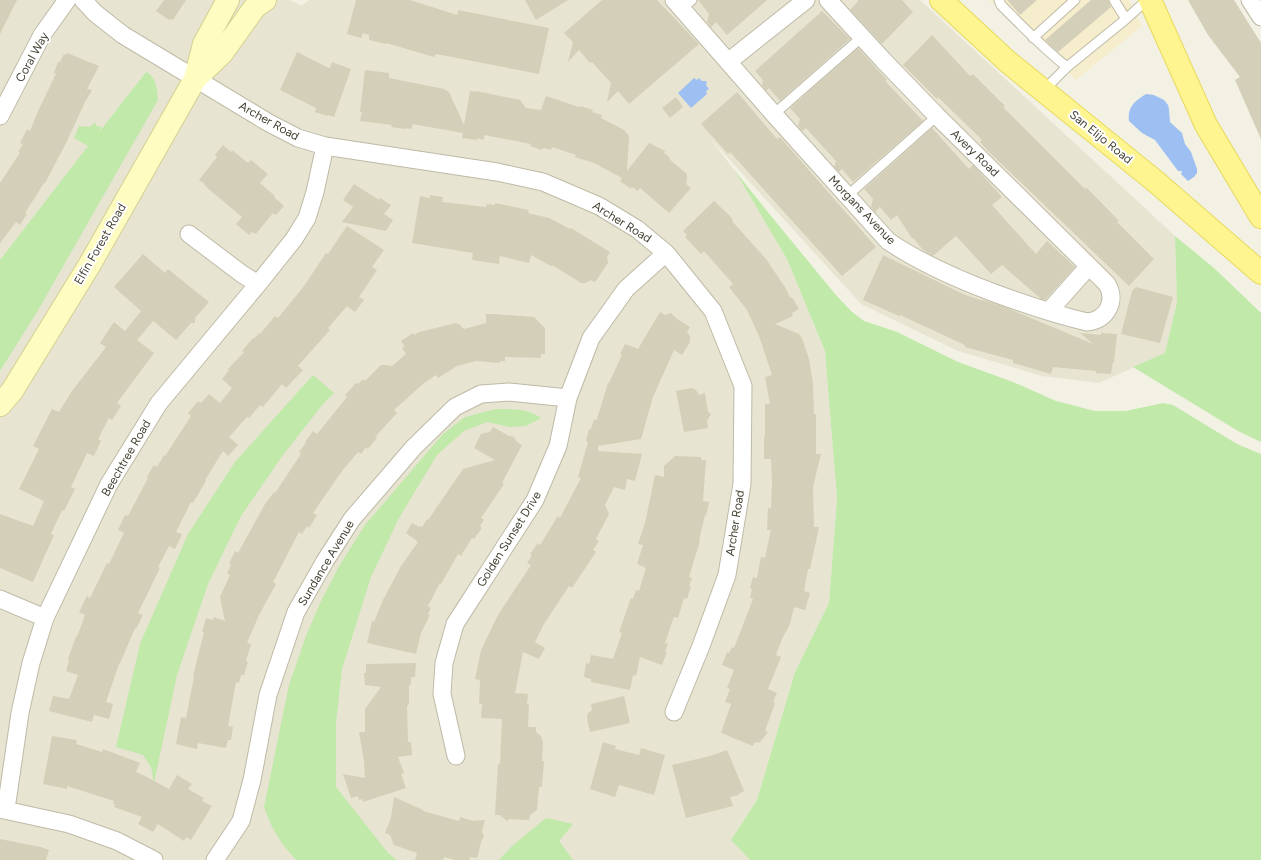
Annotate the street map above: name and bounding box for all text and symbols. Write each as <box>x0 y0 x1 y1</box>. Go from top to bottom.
street label: Coral Way <box>13 29 52 84</box>
street label: Archer Road <box>236 99 302 143</box>
street label: San Elijo Road <box>1067 108 1135 166</box>
street label: Avery Road <box>948 127 1002 179</box>
street label: Morgans Avenue <box>826 173 899 248</box>
street label: Archer Road <box>590 198 654 246</box>
street label: Elfin Forest Road <box>71 201 129 287</box>
street label: Beechtree Road <box>98 417 154 499</box>
street label: Golden Sunset Drive <box>474 488 544 589</box>
street label: Archer Road <box>723 489 747 557</box>
street label: Sundance Avenue <box>295 517 357 608</box>

